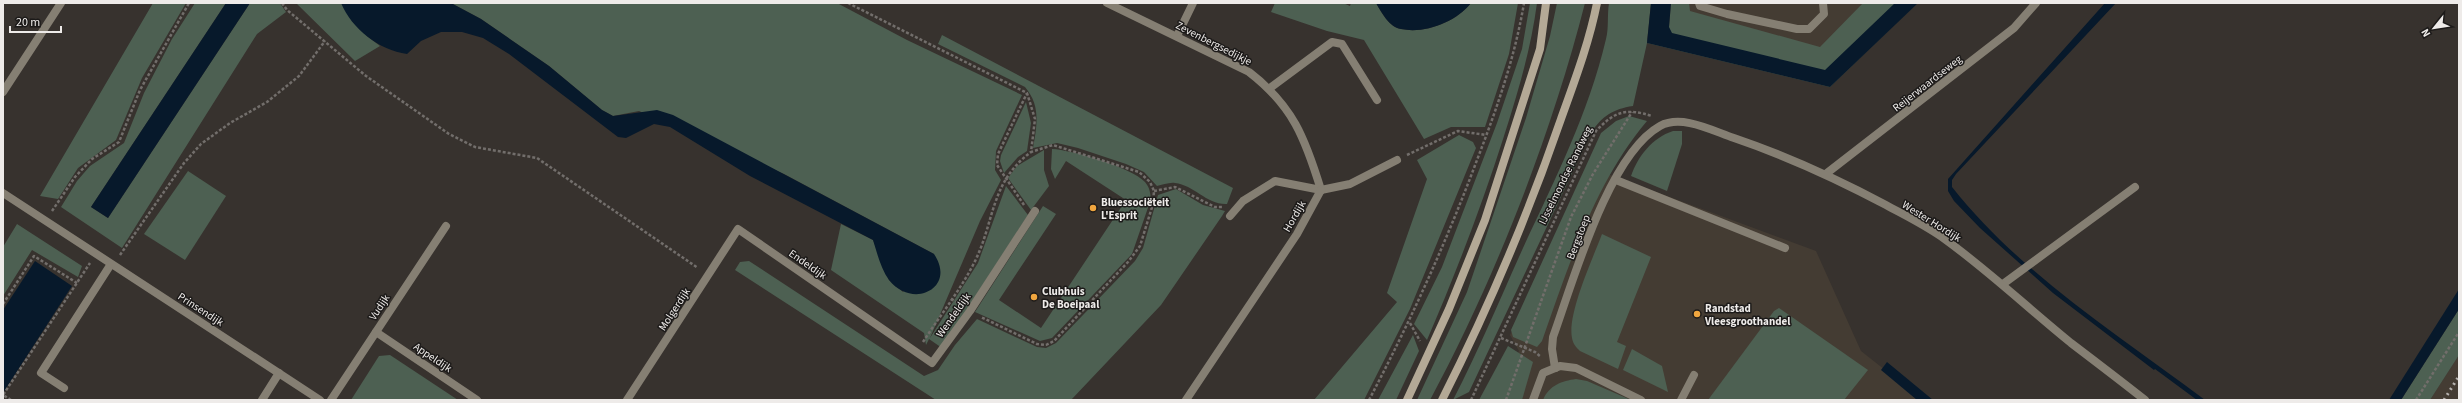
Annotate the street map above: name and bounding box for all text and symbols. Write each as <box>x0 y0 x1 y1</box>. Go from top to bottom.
scale bar <box>10 8 61 34</box>
north arrow <box>2414 8 2454 48</box>
text: 20 m <box>16 14 40 31</box>
street label: Zevenbergsedijkje <box>1173 18 1255 69</box>
text: N <box>2417 26 2434 40</box>
street label: Reijerwaardseweg <box>1890 51 1965 115</box>
street label: IJsselmondse Randweg <box>1535 123 1596 227</box>
place label: Bluessociëteit L'Esprit <box>1101 195 1170 223</box>
street label: Hordijk <box>1279 197 1310 235</box>
street label: Wester Hordijk <box>1899 197 1965 246</box>
marker: Bluessociëteit L'Esprit <box>1088 203 1098 213</box>
street label: Bergstoep <box>1563 213 1594 262</box>
street label: Endeldijk <box>786 246 830 283</box>
street label: Molgerdijk <box>655 284 694 334</box>
place label: Clubhuis De Boeipaal <box>1042 284 1100 312</box>
street label: Prinsendijk <box>175 289 227 330</box>
street label: Wendeldijk <box>933 289 975 341</box>
street label: Vudijk <box>365 291 394 323</box>
marker: Clubhuis De Boeipaal <box>1029 292 1039 302</box>
place label: Randstad Vleesgroothandel <box>1704 301 1791 329</box>
marker: Randstad Vleesgroothandel <box>1692 309 1702 319</box>
street label: Appeldijk <box>411 339 455 376</box>

